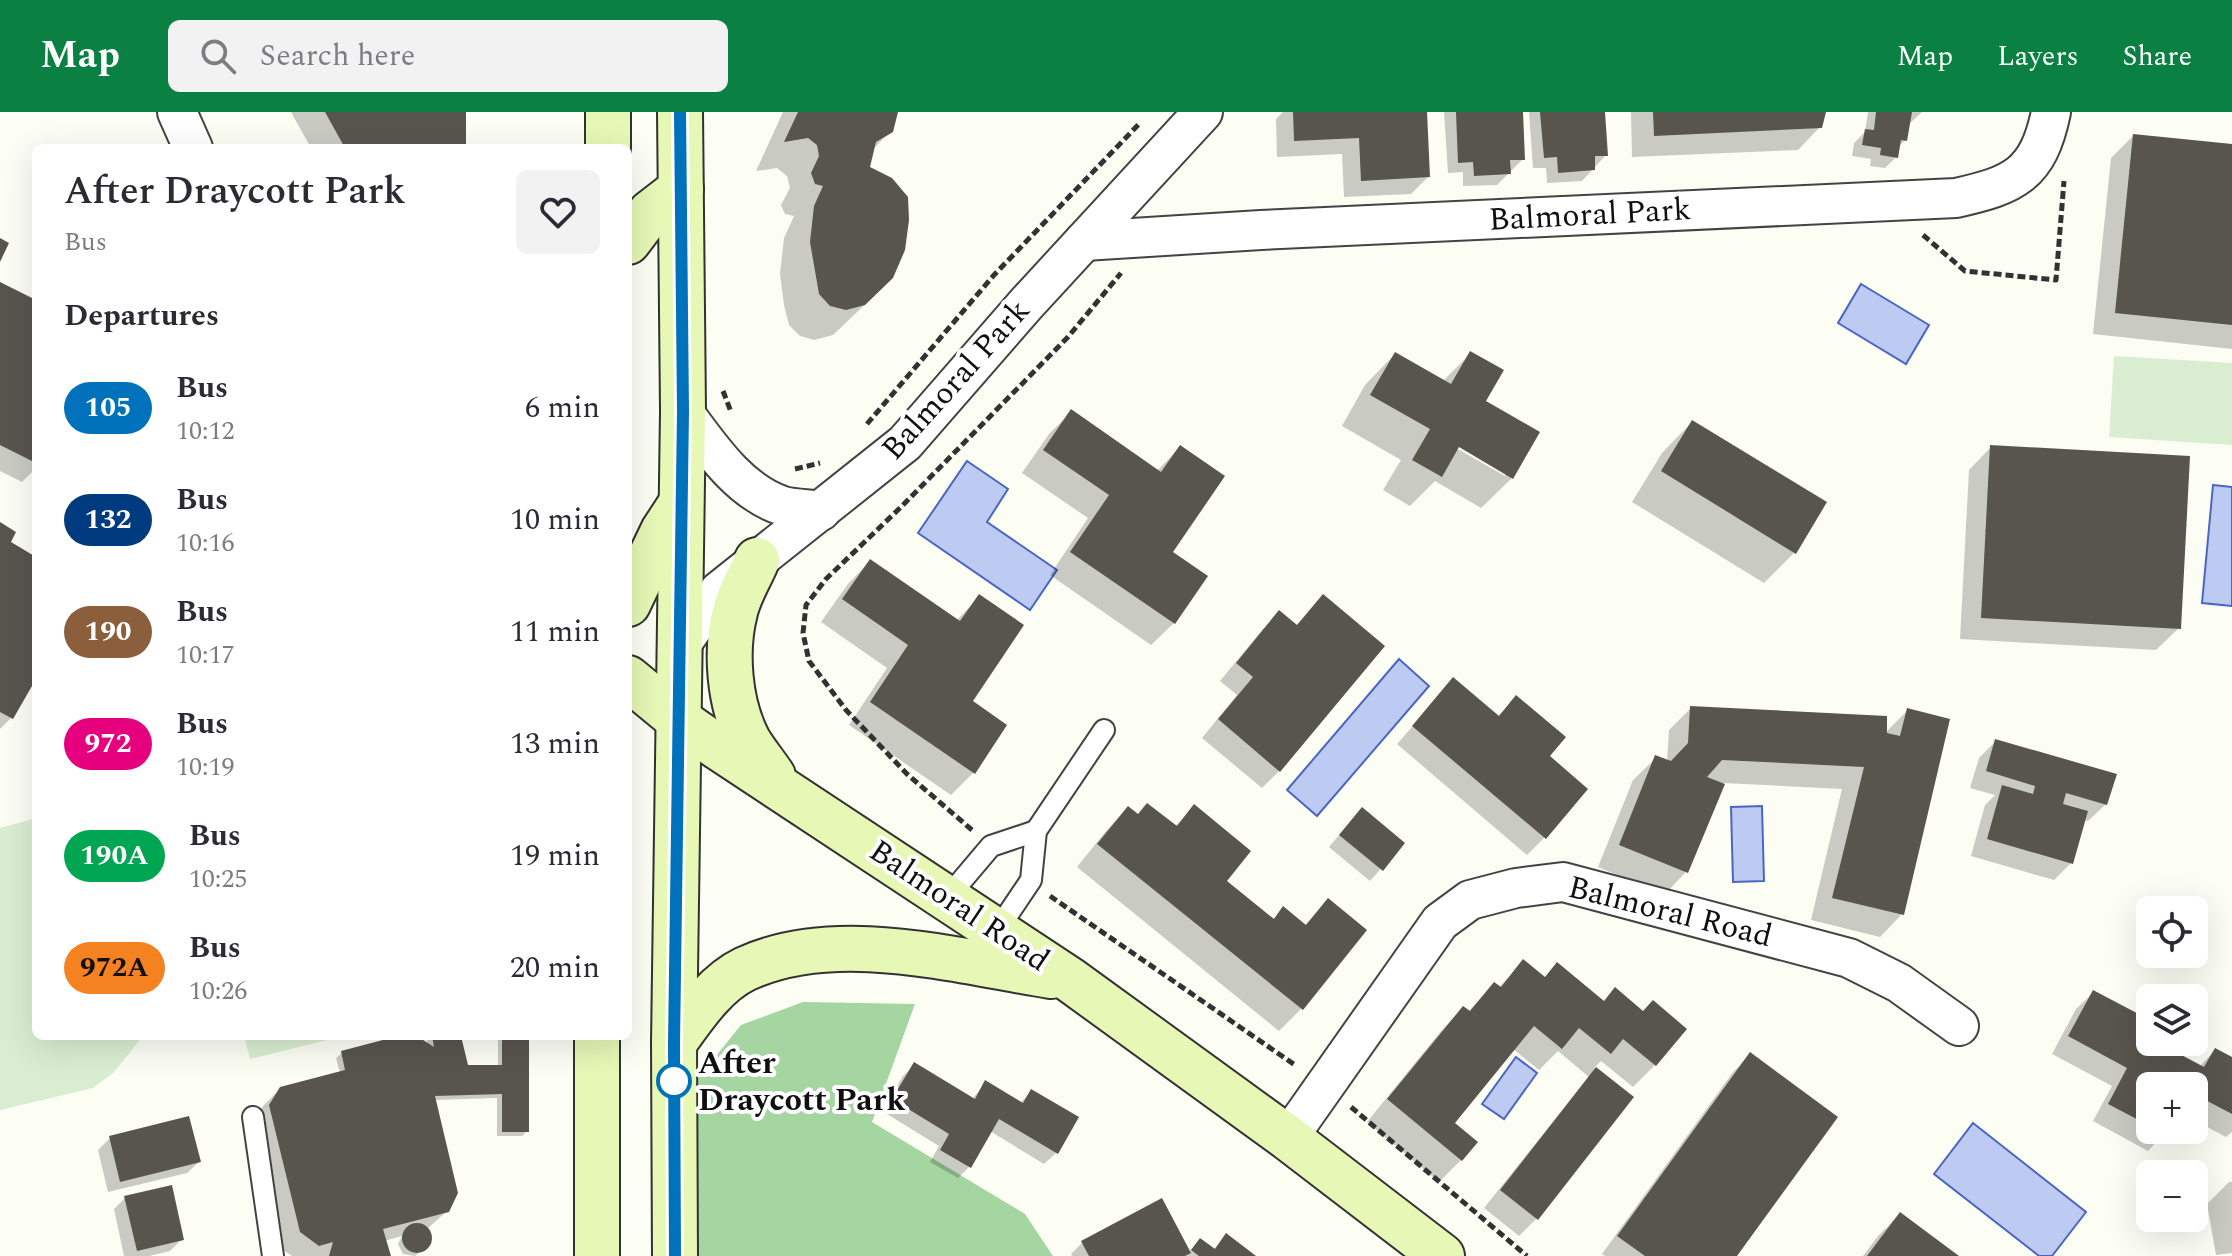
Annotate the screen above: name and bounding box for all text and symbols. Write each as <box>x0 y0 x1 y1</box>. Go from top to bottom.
search box <box>168 20 728 92</box>
text: Map <box>40 27 120 85</box>
text: Search here <box>260 33 415 79</box>
icon: search <box>196 34 240 78</box>
text: Map <box>1897 35 1953 78</box>
text: Layers <box>1997 35 2079 78</box>
text: Share <box>2123 35 2192 78</box>
text: After Draycott Park <box>64 163 406 221</box>
button: heart <box>516 170 600 254</box>
street label: Balmoral Park <box>1488 185 1692 245</box>
text: Bus <box>64 222 107 262</box>
street label: Balmoral Park <box>870 288 1042 472</box>
text: Departures <box>64 293 219 339</box>
text: Bus <box>176 365 228 411</box>
text: 6 min <box>525 385 600 431</box>
text: 105 <box>84 386 132 429</box>
text: 10:12 <box>176 411 235 451</box>
text: Bus <box>176 477 228 523</box>
text: 10 min <box>510 497 600 543</box>
text: 132 <box>84 498 132 541</box>
text: 10:16 <box>176 523 235 563</box>
text: Bus <box>176 589 228 635</box>
text: 11 min <box>510 609 600 655</box>
text: 190 <box>84 610 132 653</box>
text: 10:17 <box>176 635 235 675</box>
text: Bus <box>176 701 228 747</box>
text: 13 min <box>510 721 600 767</box>
text: 972 <box>84 722 132 765</box>
text: 10:19 <box>176 747 235 787</box>
text: Bus <box>189 813 241 859</box>
street label: Balmoral Road <box>859 827 1059 985</box>
text: 19 min <box>510 833 600 879</box>
text: 190A <box>80 834 149 877</box>
text: 10:25 <box>189 859 247 899</box>
street label: Balmoral Road <box>1563 863 1777 961</box>
map controls <box>2136 896 2208 1232</box>
button: locate <box>2136 896 2208 968</box>
text: Bus <box>189 925 241 971</box>
text: 20 min <box>510 945 600 991</box>
text: 972A <box>80 946 149 989</box>
text: 10:26 <box>189 971 247 1011</box>
button: layers <box>2136 984 2208 1056</box>
place label: After Draycott Park <box>698 1039 906 1125</box>
marker: After Draycott Park <box>657 1064 691 1098</box>
button: + <box>2136 1072 2208 1144</box>
button: − <box>2136 1160 2208 1232</box>

